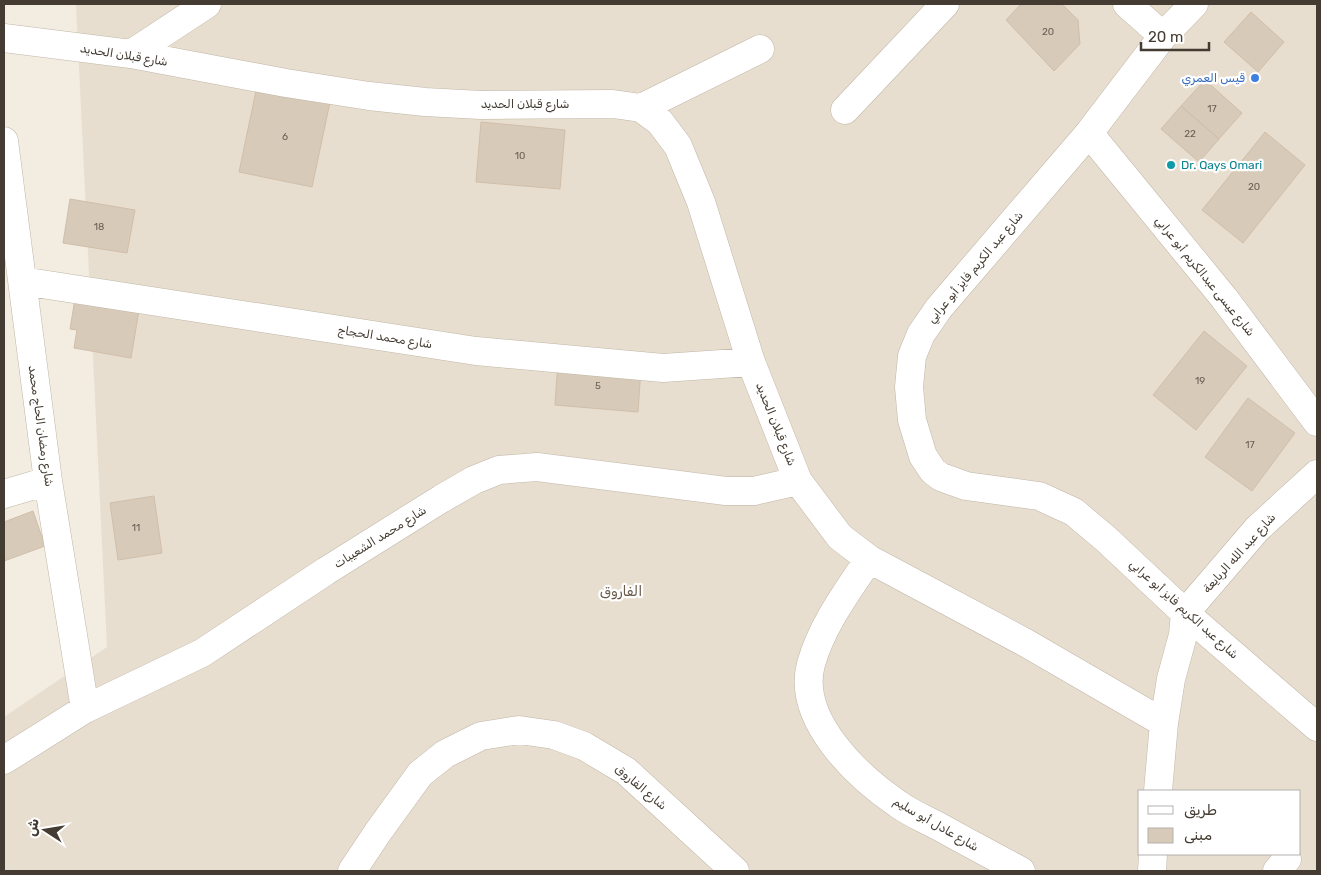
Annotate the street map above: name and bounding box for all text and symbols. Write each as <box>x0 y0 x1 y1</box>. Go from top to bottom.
scale bar <box>1141 20 1208 52</box>
house number: 20 <box>1042 26 1054 38</box>
text: 20 m <box>1148 28 1183 46</box>
street label: شارع قبلان الحديد <box>79 41 169 71</box>
place label: قيس العمري <box>1182 71 1245 86</box>
marker: قيس العمري <box>1249 72 1261 84</box>
street label: شارع قبلان الحديد <box>481 97 569 113</box>
house number: 17 <box>1207 103 1217 115</box>
house number: 22 <box>1184 128 1196 140</box>
house number: 6 <box>282 131 288 143</box>
house number: 10 <box>515 150 525 162</box>
place label: Dr. Qays Omari <box>1181 158 1262 172</box>
marker: Dr. Qays Omari <box>1165 159 1177 171</box>
house number: 20 <box>1248 181 1260 193</box>
street label: شارع عبد الكريم فايز أبو عرابي <box>924 208 1027 327</box>
street label: شارع عيسى عبدالكريم أبو عرابي <box>1151 213 1258 340</box>
house number: 18 <box>94 221 104 233</box>
street label: شارع محمد الحجاج <box>336 323 433 353</box>
street label: شارع رمضان الحاج محمد <box>24 364 56 488</box>
house number: 19 <box>1195 375 1205 387</box>
house number: 5 <box>595 380 601 392</box>
street label: شارع قبلان الحديد <box>751 380 799 469</box>
house number: 17 <box>1245 439 1255 451</box>
street label: شارع محمد الشعيبات <box>331 503 430 573</box>
street label: شارع عبد الله الربايعة <box>1199 510 1280 597</box>
house number: 11 <box>132 522 140 534</box>
street label: شارع عبد الكريم فايز أبو عرابي <box>1125 556 1241 663</box>
district label: الفاروق <box>600 583 642 600</box>
street label: شارع الفاروق <box>611 761 670 814</box>
legend <box>1138 790 1301 855</box>
street label: شارع عادل أبو سليم <box>890 794 981 856</box>
text: طريق <box>1184 801 1217 819</box>
north arrow <box>20 805 70 855</box>
text: ش <box>23 817 43 838</box>
text: مبنى <box>1184 826 1212 844</box>

